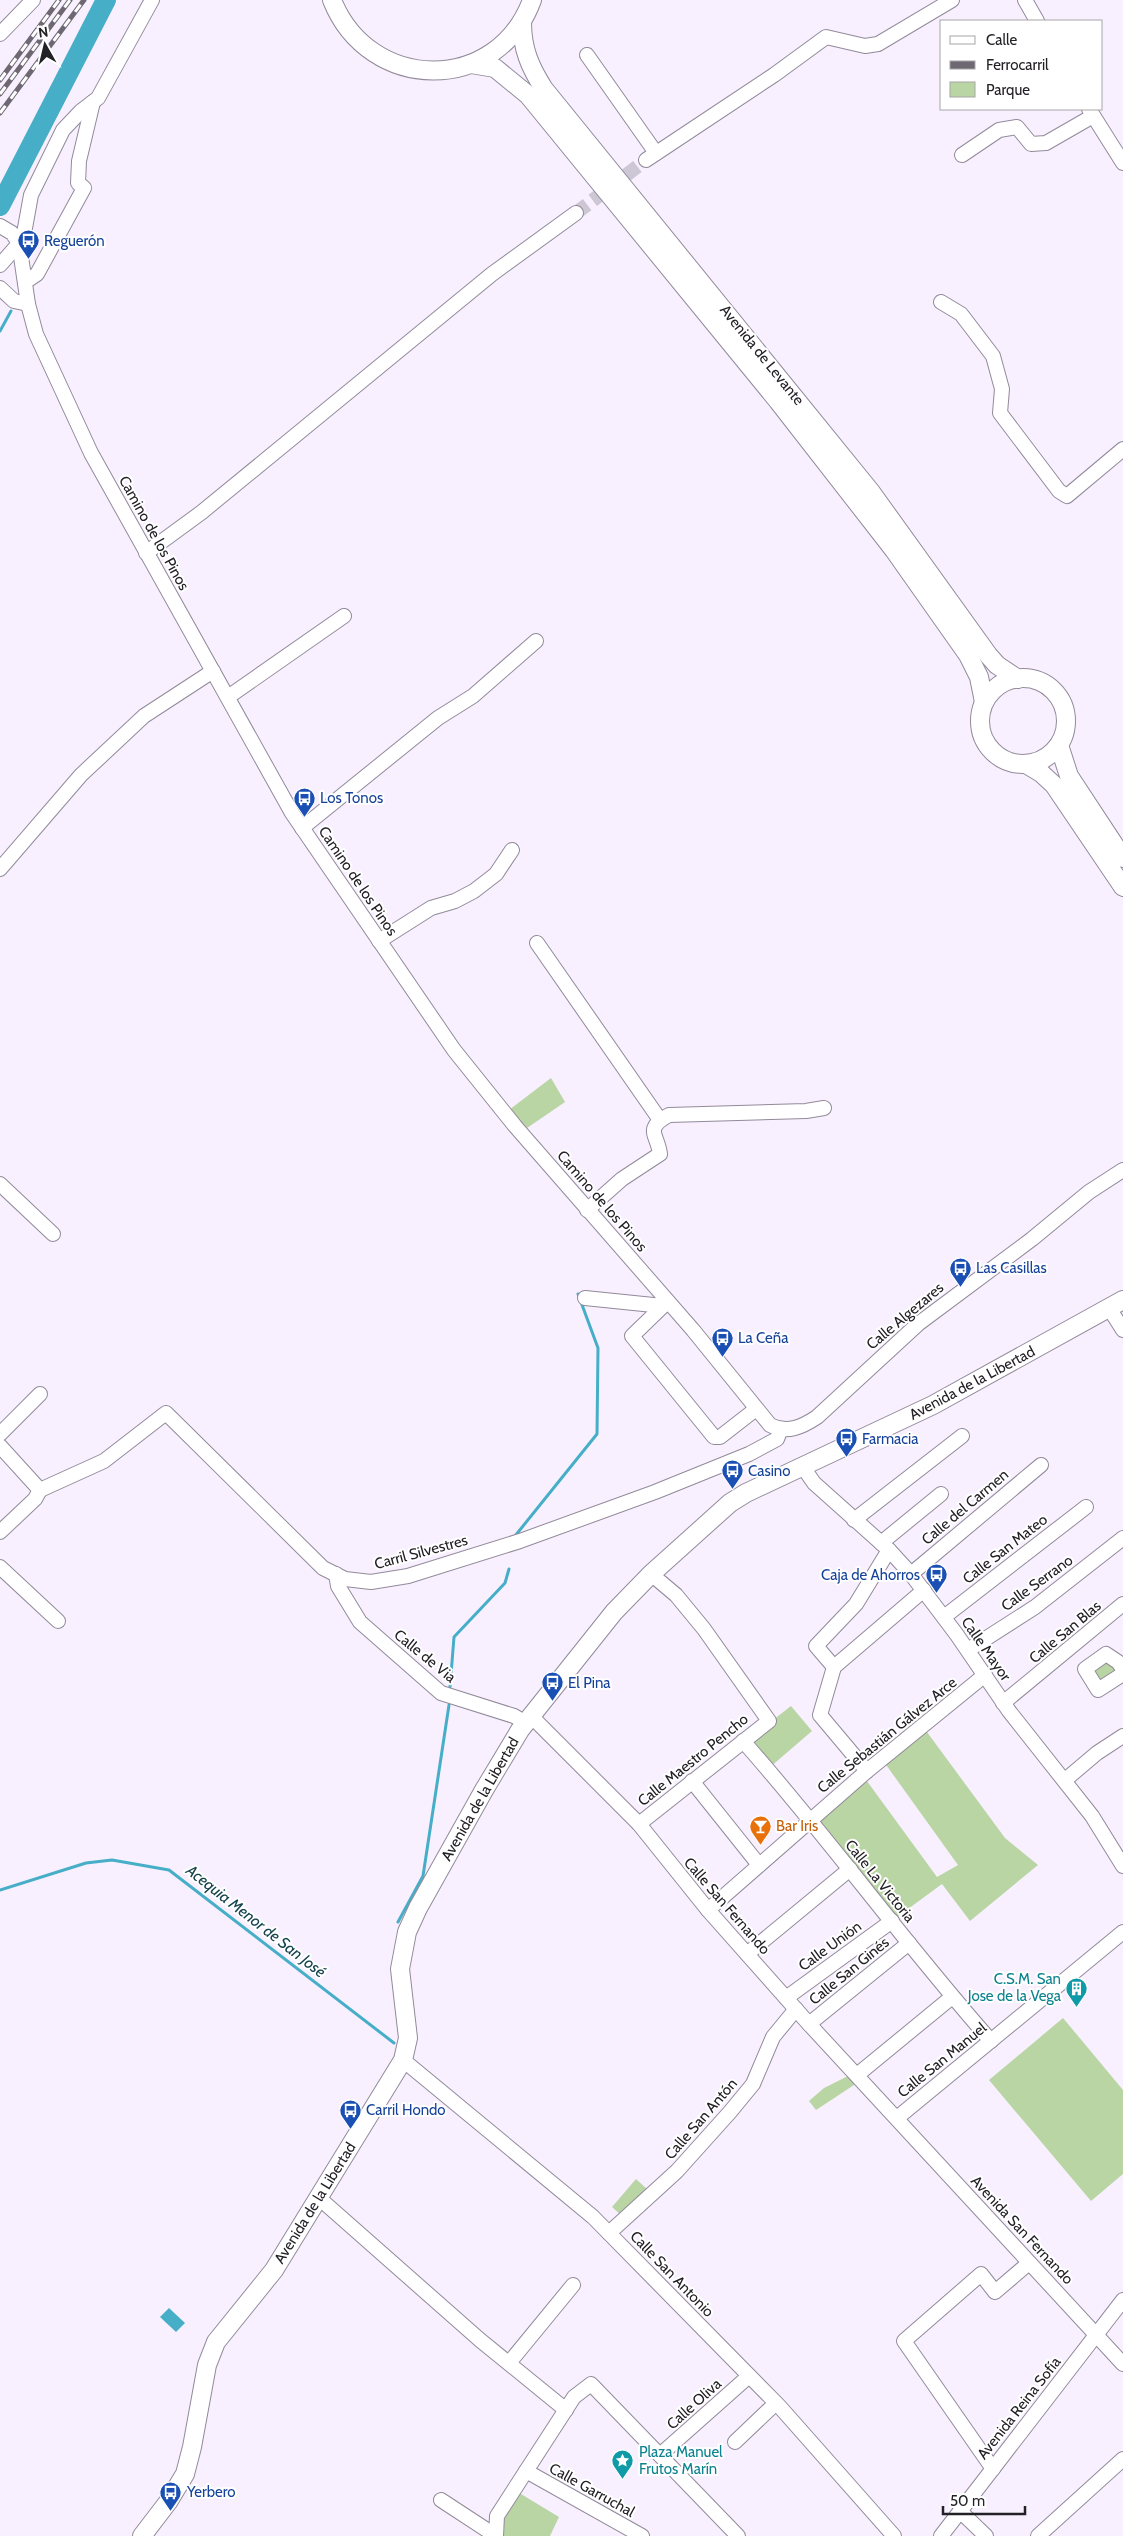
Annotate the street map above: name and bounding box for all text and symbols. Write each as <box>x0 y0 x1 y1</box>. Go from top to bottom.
north arrow <box>20 20 70 70</box>
legend <box>940 20 1103 110</box>
text: N <box>37 23 49 42</box>
text: Calle <box>986 31 1017 49</box>
text: Ferrocarril <box>986 56 1049 74</box>
text: Parque <box>986 81 1030 99</box>
bus stop icon: Reguerón <box>16 229 40 260</box>
place label: Reguerón <box>44 232 105 250</box>
street label: Avenida de Levante <box>716 301 808 409</box>
street label: Camino de los Pinos <box>115 473 193 593</box>
bus stop icon: Los Tonos <box>292 786 316 817</box>
place label: Los Tonos <box>320 789 383 807</box>
street label: Camino de los Pinos <box>315 823 401 939</box>
street label: Camino de los Pinos <box>553 1147 651 1255</box>
bus stop icon: Las Casillas <box>948 1256 972 1287</box>
place label: Las Casillas <box>976 1259 1047 1277</box>
street label: Calle Algezares <box>863 1279 947 1353</box>
bus stop icon: La Ceña <box>710 1326 734 1357</box>
place label: La Ceña <box>738 1329 789 1347</box>
street label: Avenida de la Libertad <box>906 1342 1038 1424</box>
bus stop icon: Farmacia <box>834 1427 858 1458</box>
place label: Farmacia <box>862 1430 919 1448</box>
bus stop icon: Casino <box>720 1459 744 1490</box>
place label: Casino <box>748 1462 790 1480</box>
street label: Calle del Carmen <box>918 1465 1012 1549</box>
street label: Calle San Mateo <box>959 1510 1051 1588</box>
street label: Carril Silvestres <box>372 1531 470 1573</box>
street label: Calle Serrano <box>998 1551 1076 1615</box>
bus stop icon: Caja de Ahorros <box>924 1563 948 1594</box>
place label: Caja de Ahorros <box>821 1566 920 1584</box>
street label: Calle San Blas <box>1025 1597 1105 1667</box>
street label: Calle Mayor <box>957 1614 1015 1685</box>
street label: Calle de Via <box>391 1626 460 1687</box>
bus stop icon: El Pina <box>540 1671 564 1702</box>
street label: Calle Sebastián Gálvez Arce <box>814 1673 961 1797</box>
place label: El Pina <box>568 1674 611 1692</box>
street label: Calle Maestro Pencho <box>634 1710 752 1810</box>
street label: Avenida de la Libertad <box>437 1734 523 1864</box>
bar icon: Bar Iris <box>748 1814 772 1845</box>
place label: Bar Iris <box>776 1817 818 1835</box>
street label: Calle La Victoria <box>841 1836 919 1926</box>
street label: Calle San Fernando <box>680 1854 774 1958</box>
water label: Acequia Menor de San José <box>182 1860 330 1981</box>
street label: Calle Unión <box>795 1917 865 1975</box>
street label: Calle San Ginés <box>805 1933 893 2009</box>
place label: C.S.M. San Jose de la Vega <box>967 1970 1062 2005</box>
building icon: C.S.M. San Jose de la Vega <box>1065 1976 1089 2007</box>
street label: Calle San Manuel <box>894 2018 990 2101</box>
street label: Calle San Antón <box>661 2075 741 2163</box>
bus stop icon: Carril Hondo <box>338 2098 362 2129</box>
place label: Carril Hondo <box>366 2101 446 2119</box>
street label: Avenida de la Libertad <box>270 2139 360 2267</box>
street label: Avenida San Fernando <box>967 2172 1077 2288</box>
street label: Calle San Antonio <box>626 2227 718 2321</box>
street label: Avenida Reina Sofía <box>973 2353 1065 2463</box>
street label: Calle Oliva <box>663 2374 726 2433</box>
place label: Plaza Manuel Frutos Marín <box>639 2443 723 2478</box>
place icon: Plaza Manuel Frutos Marín <box>611 2449 635 2480</box>
street label: Calle Garruchal <box>546 2459 638 2521</box>
bus stop icon: Yerbero <box>159 2480 183 2511</box>
place label: Yerbero <box>186 2483 235 2501</box>
scale bar <box>943 2484 1026 2516</box>
text: 50 m <box>950 2492 985 2510</box>

